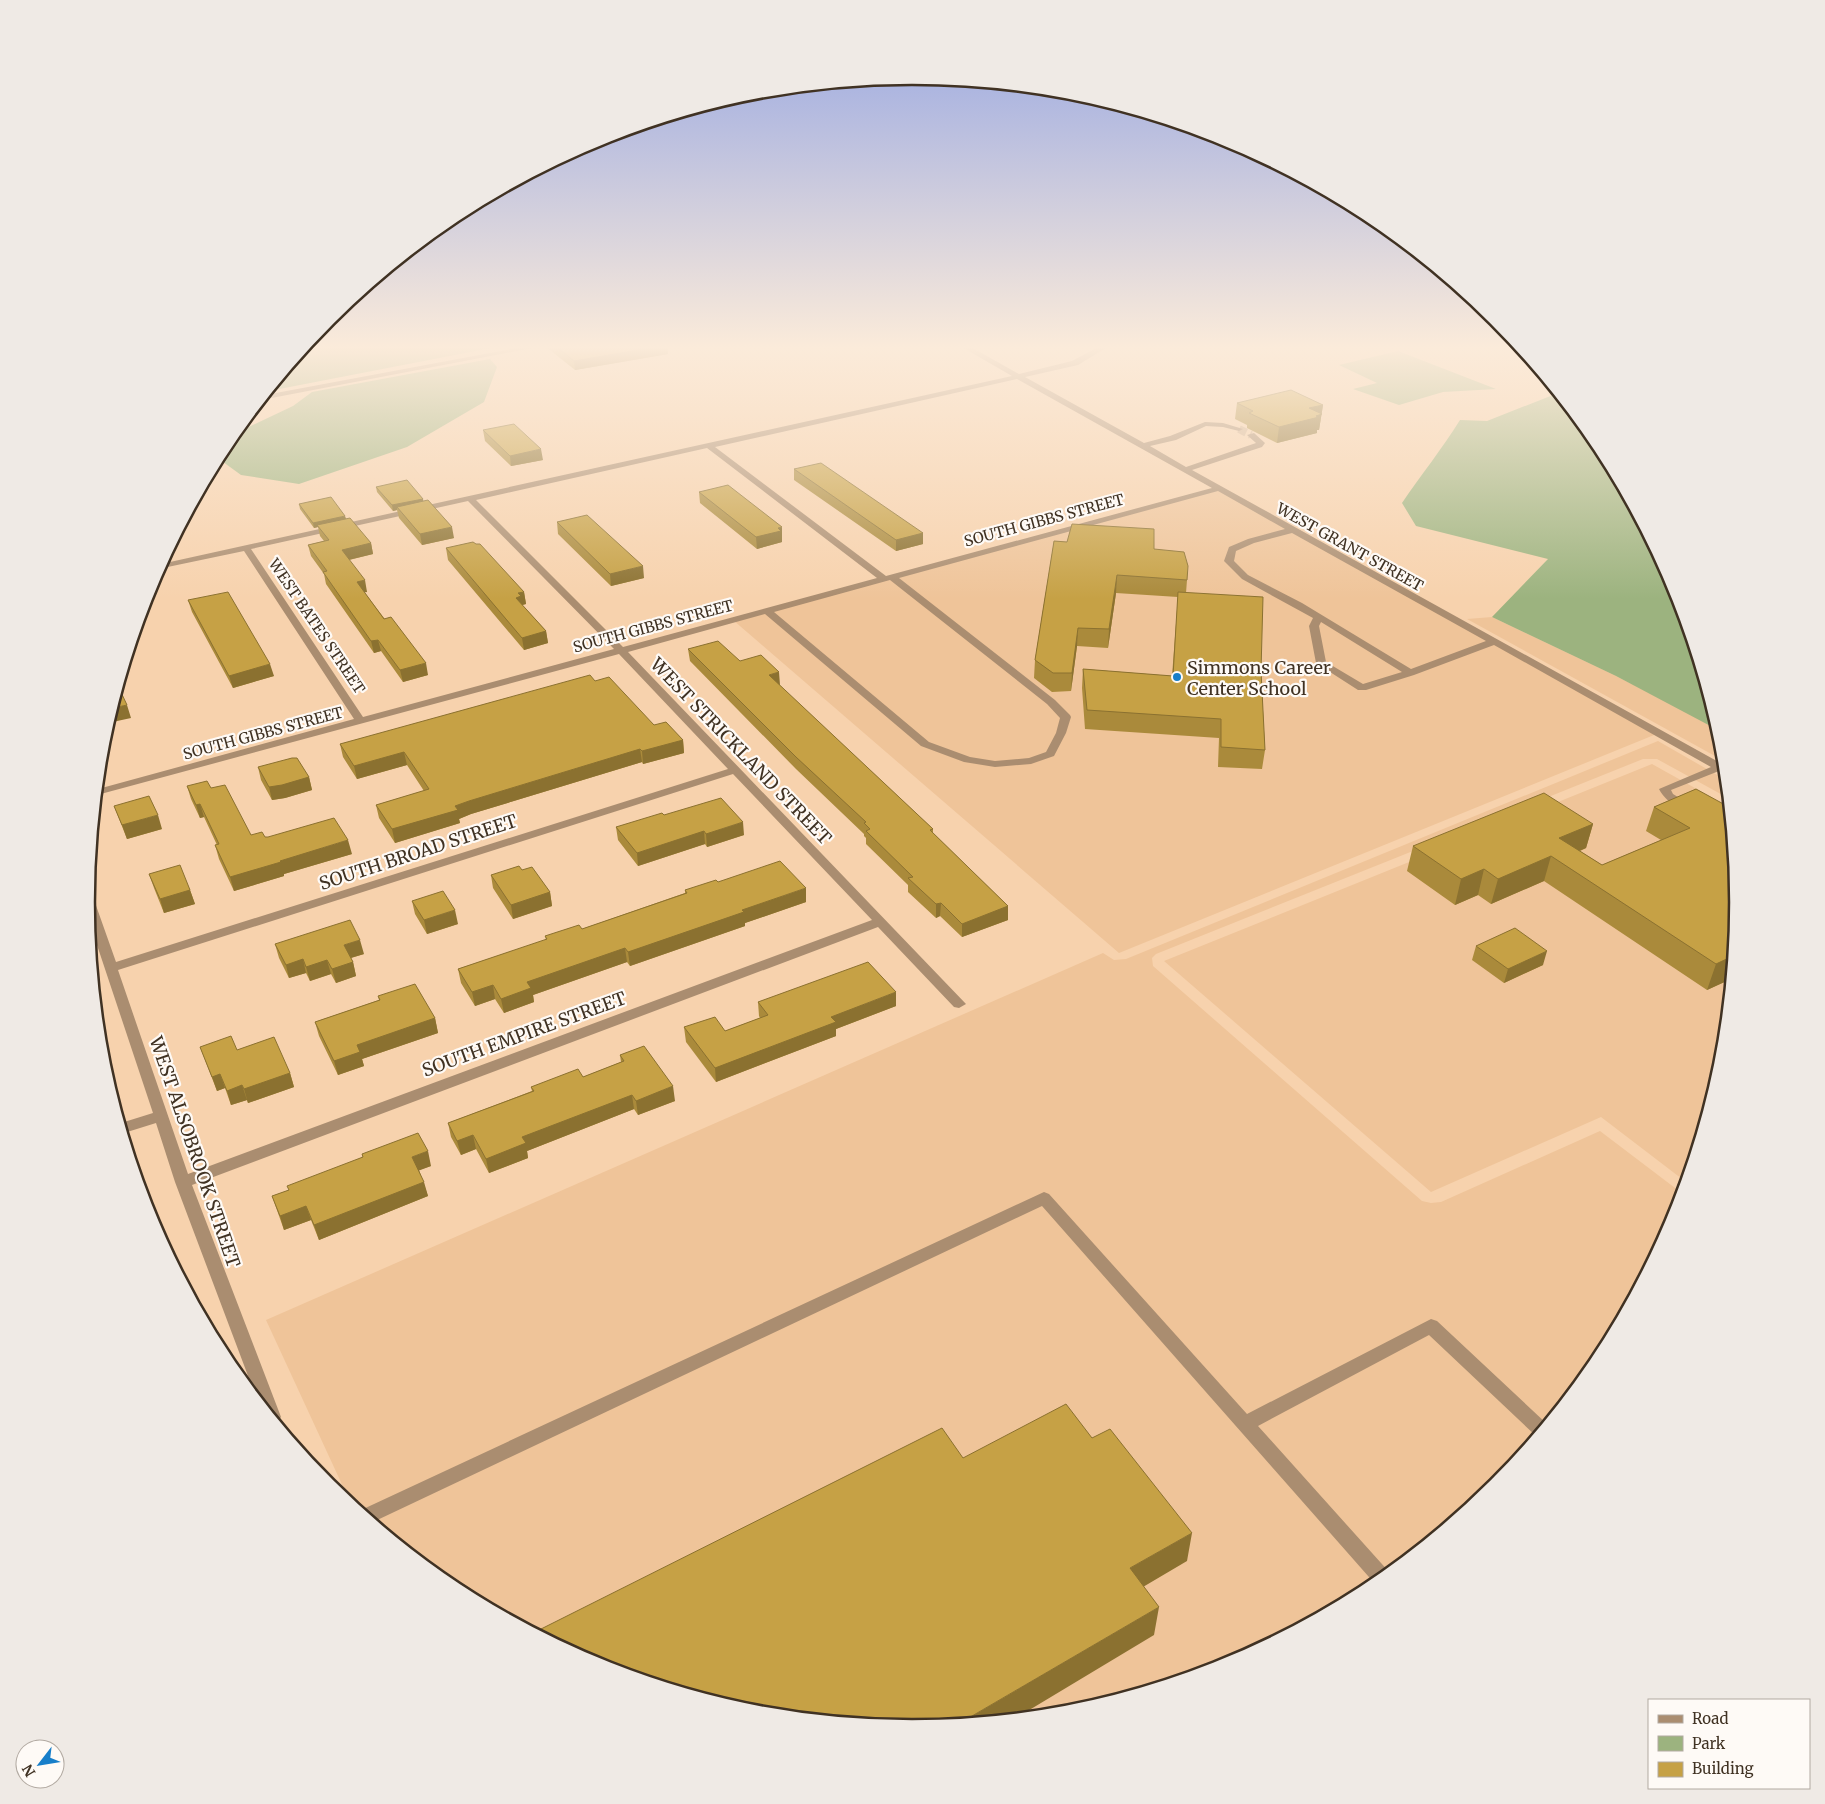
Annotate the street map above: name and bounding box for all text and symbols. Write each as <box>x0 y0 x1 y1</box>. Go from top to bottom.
street label: SOUTH GIBBS STREET <box>962 489 1127 551</box>
street label: WEST GRANT STREET <box>1272 498 1427 596</box>
street label: WEST BATES STREET <box>264 554 370 698</box>
street label: SOUTH GIBBS STREET <box>571 595 736 657</box>
street label: WEST STRICKLAND STREET <box>645 652 837 849</box>
place label: Simmons Career Center School <box>1187 656 1331 700</box>
marker: Simmons Career Center School <box>1171 671 1183 683</box>
street label: SOUTH GIBBS STREET <box>181 702 346 764</box>
street label: SOUTH BROAD STREET <box>316 809 520 895</box>
street label: SOUTH EMPIRE STREET <box>419 986 630 1082</box>
street label: WEST ALSOBROOK STREET <box>144 1033 246 1271</box>
legend <box>1648 1699 1810 1789</box>
text: Road <box>1692 1709 1728 1728</box>
text: Park <box>1692 1734 1726 1753</box>
north arrow <box>15 1739 65 1789</box>
text: Building <box>1692 1759 1754 1778</box>
text: N <box>18 1761 39 1780</box>

